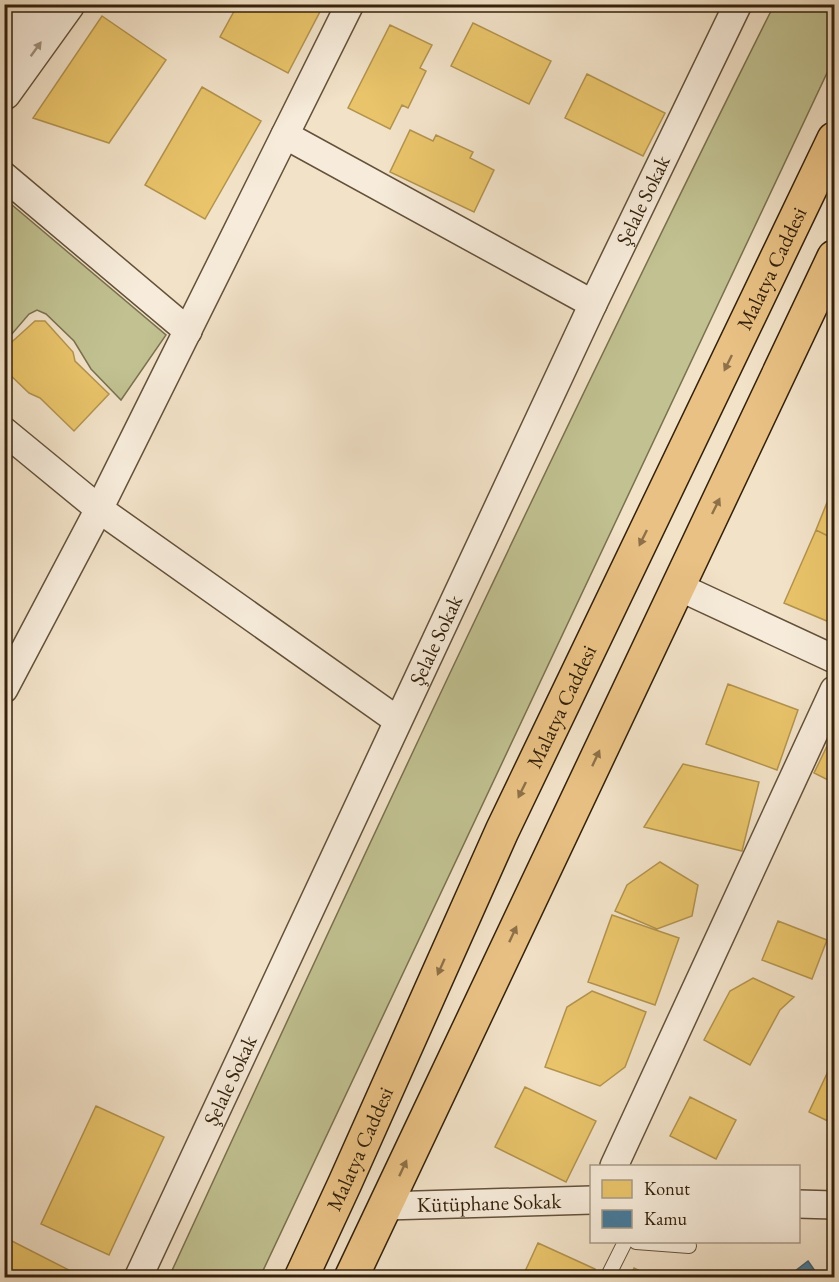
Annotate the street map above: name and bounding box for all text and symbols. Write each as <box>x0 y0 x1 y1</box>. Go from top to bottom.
one-way arrow <box>30 41 42 57</box>
street label: Şelale Sokak <box>609 150 676 250</box>
street label: Malatya Caddesi <box>730 202 812 334</box>
one-way arrow <box>723 354 732 371</box>
one-way arrow <box>710 497 720 515</box>
one-way arrow <box>638 530 648 547</box>
street label: Şelale Sokak <box>403 589 469 690</box>
street label: Malatya Caddesi <box>520 641 602 772</box>
one-way arrow <box>592 750 601 767</box>
one-way arrow <box>517 781 526 798</box>
one-way arrow <box>508 926 517 943</box>
one-way arrow <box>437 959 446 976</box>
street label: Şelale Sokak <box>197 1030 263 1130</box>
street label: Malatya Caddesi <box>320 1082 399 1215</box>
one-way arrow <box>398 1159 407 1176</box>
legend <box>590 1165 800 1243</box>
text: Konut <box>644 1177 690 1200</box>
street label: Kütüphane Sokak <box>416 1187 563 1218</box>
text: Kamu <box>644 1207 687 1230</box>

